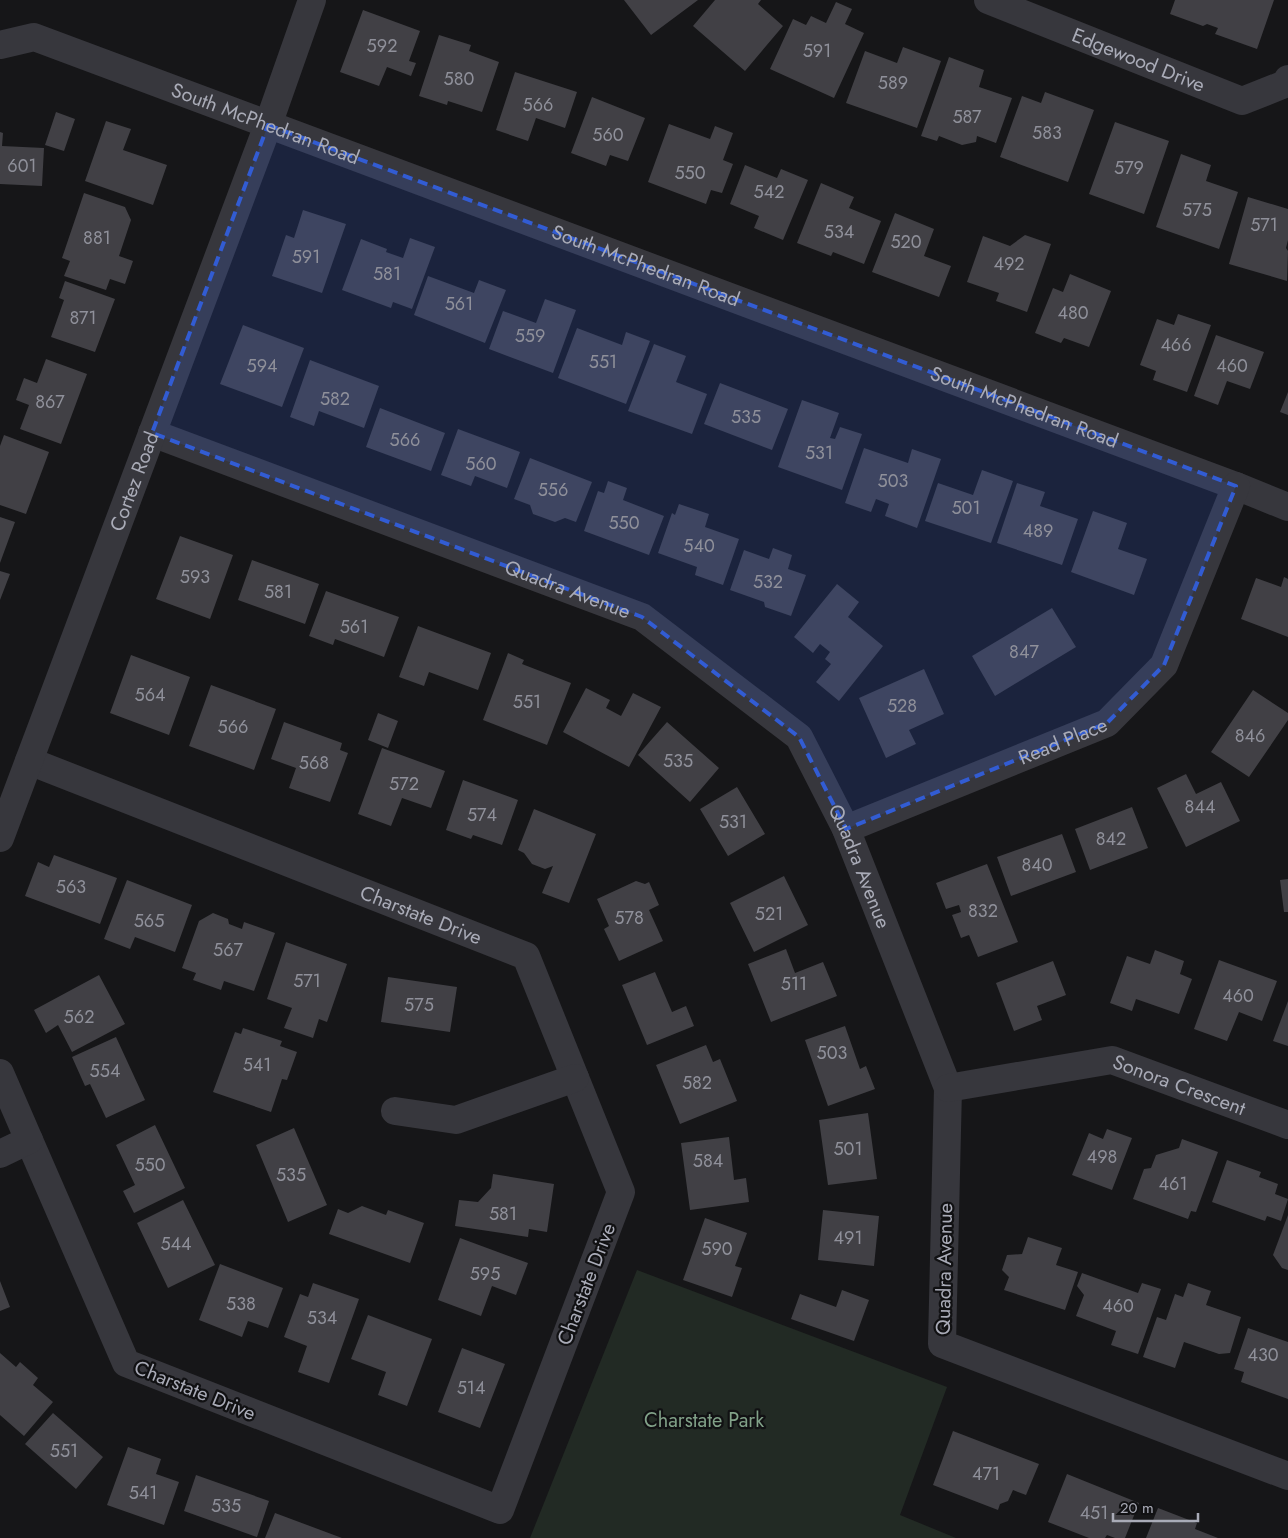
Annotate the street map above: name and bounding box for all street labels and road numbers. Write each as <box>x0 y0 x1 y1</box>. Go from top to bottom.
street label: Edgewood Drive <box>1068 21 1209 100</box>
street label: South McPhedran Road <box>167 76 363 172</box>
street label: South McPhedran Road <box>547 218 744 314</box>
street label: South McPhedran Road <box>926 359 1122 456</box>
street label: Cortez Road <box>103 427 167 536</box>
street label: Quadra Avenue <box>501 553 634 626</box>
street label: Read Place <box>1014 710 1112 772</box>
street label: Quadra Avenue <box>821 799 898 933</box>
street label: Charstate Drive <box>355 878 486 952</box>
street label: Sonora Crescent <box>1108 1047 1250 1123</box>
street label: Quadra Avenue <box>929 1203 960 1335</box>
street label: Charstate Drive <box>550 1219 623 1349</box>
street label: Charstate Drive <box>130 1353 260 1428</box>

